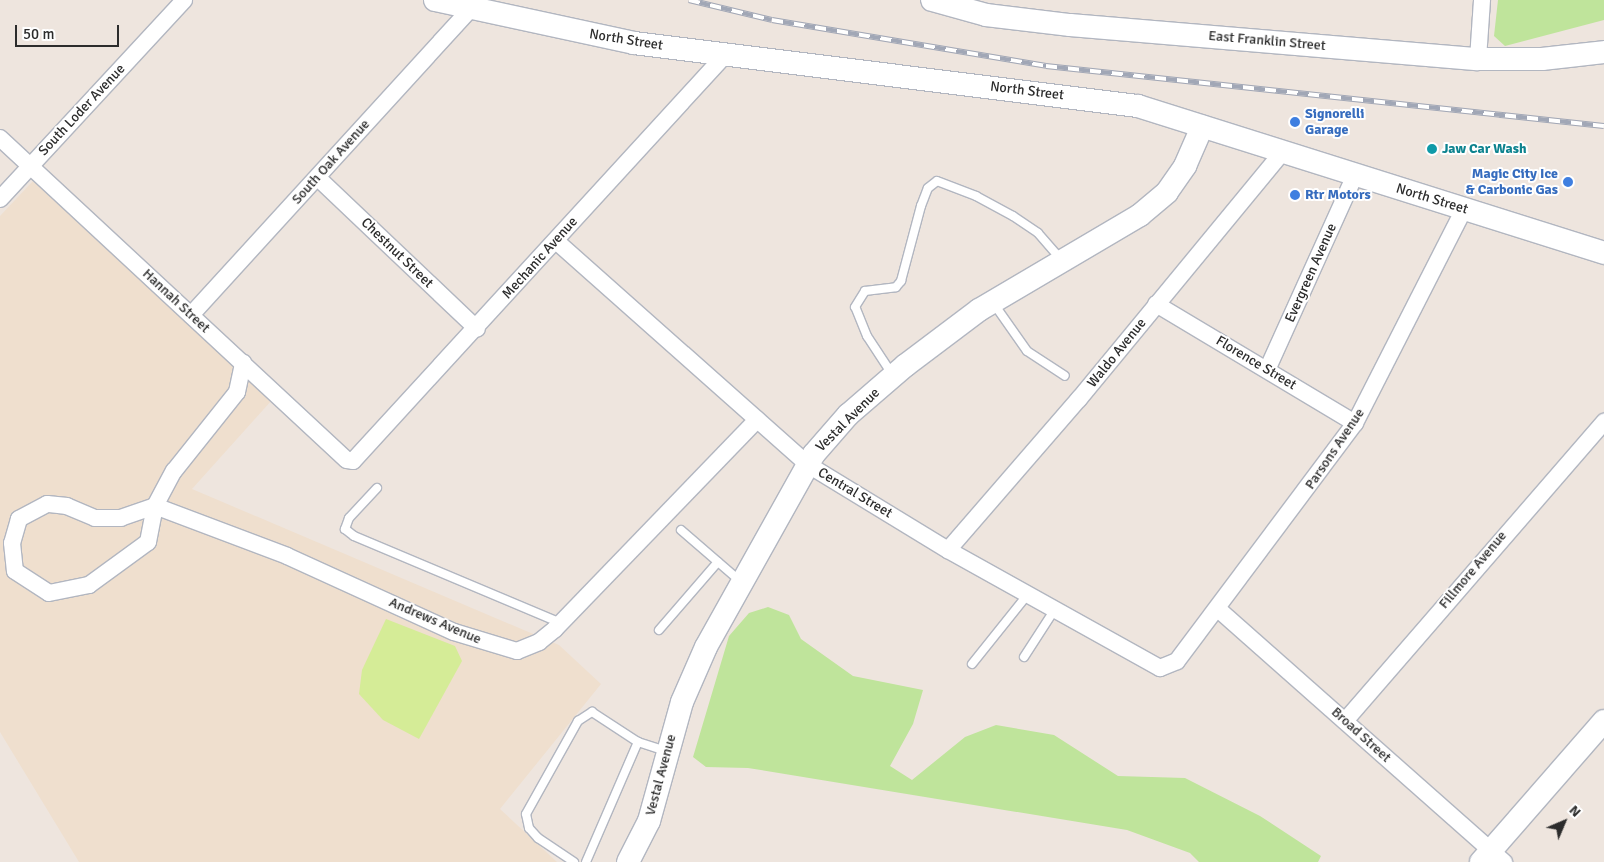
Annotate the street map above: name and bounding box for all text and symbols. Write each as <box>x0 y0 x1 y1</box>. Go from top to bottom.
scale bar <box>18 15 121 47</box>
text: 50 m <box>23 25 54 43</box>
street label: North Street <box>588 26 664 54</box>
street label: East Franklin Street <box>1208 28 1326 54</box>
street label: South Loder Avenue <box>35 61 129 159</box>
street label: North Street <box>989 78 1065 104</box>
place label: Signorelli Garage <box>1305 106 1364 138</box>
street label: South Oak Avenue <box>289 116 373 208</box>
marker: Signorelli Garage <box>1289 116 1301 128</box>
place label: Jaw Car Wash <box>1442 141 1527 157</box>
marker: Jaw Car Wash <box>1426 143 1438 155</box>
place label: Magic City Ice & Carbonic Gas <box>1466 166 1558 198</box>
marker: Magic City Ice & Carbonic Gas <box>1562 176 1574 188</box>
street label: North Street <box>1394 180 1470 218</box>
place label: Rtr Motors <box>1305 187 1371 203</box>
marker: Rtr Motors <box>1289 189 1301 201</box>
street label: Chestnut Street <box>357 214 437 292</box>
street label: Mechanic Avenue <box>499 214 581 302</box>
street label: Evergreen Avenue <box>1282 221 1340 325</box>
street label: Hannah Street <box>139 265 213 337</box>
street label: Waldo Avenue <box>1084 315 1150 391</box>
street label: Florence Street <box>1213 332 1299 394</box>
street label: Vestal Avenue <box>813 385 883 455</box>
street label: Parsons Avenue <box>1302 405 1368 493</box>
street label: Central Street <box>815 464 895 522</box>
street label: Fillmore Avenue <box>1436 528 1510 612</box>
street label: Andrews Avenue <box>386 594 484 648</box>
street label: Broad Street <box>1328 704 1394 766</box>
street label: Vestal Avenue <box>642 733 680 817</box>
north arrow <box>1539 797 1589 847</box>
text: N <box>1566 802 1584 820</box>

